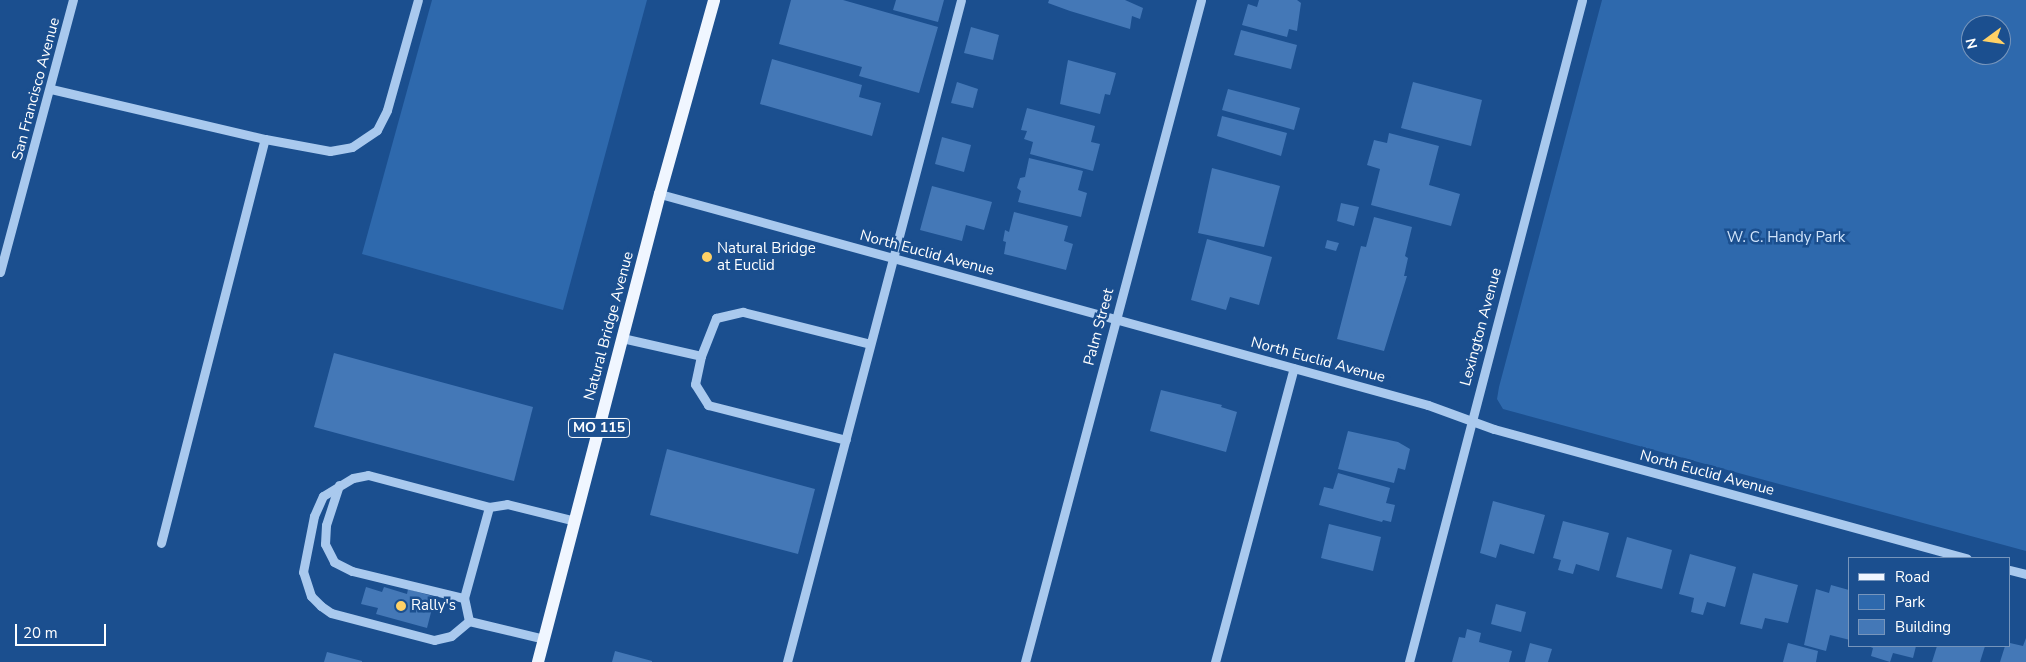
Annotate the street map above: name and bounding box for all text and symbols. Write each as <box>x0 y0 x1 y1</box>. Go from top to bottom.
north arrow <box>1961 15 2011 65</box>
street label: San Francisco Avenue <box>8 16 64 162</box>
text: N <box>1961 36 1982 51</box>
street label: North Euclid Avenue <box>858 226 996 280</box>
park label: W. C. Handy Park <box>1727 229 1845 247</box>
place label: Natural Bridge at Euclid <box>717 239 816 274</box>
street label: Natural Bridge Avenue <box>580 249 638 403</box>
marker: Natural Bridge at Euclid <box>701 251 713 263</box>
street label: Lexington Avenue <box>1457 266 1505 388</box>
street label: Palm Street <box>1080 286 1118 368</box>
street label: North Euclid Avenue <box>1249 333 1387 387</box>
road number: MO 115 <box>568 416 630 439</box>
street label: North Euclid Avenue <box>1638 446 1776 500</box>
legend <box>1848 557 2011 647</box>
text: Road <box>1895 567 1930 587</box>
text: Park <box>1895 592 1925 612</box>
place label: Rally's <box>411 597 456 615</box>
marker: Rally's <box>395 600 407 612</box>
scale bar <box>18 614 109 646</box>
text: Building <box>1895 617 1951 637</box>
text: 20 m <box>23 623 58 643</box>

